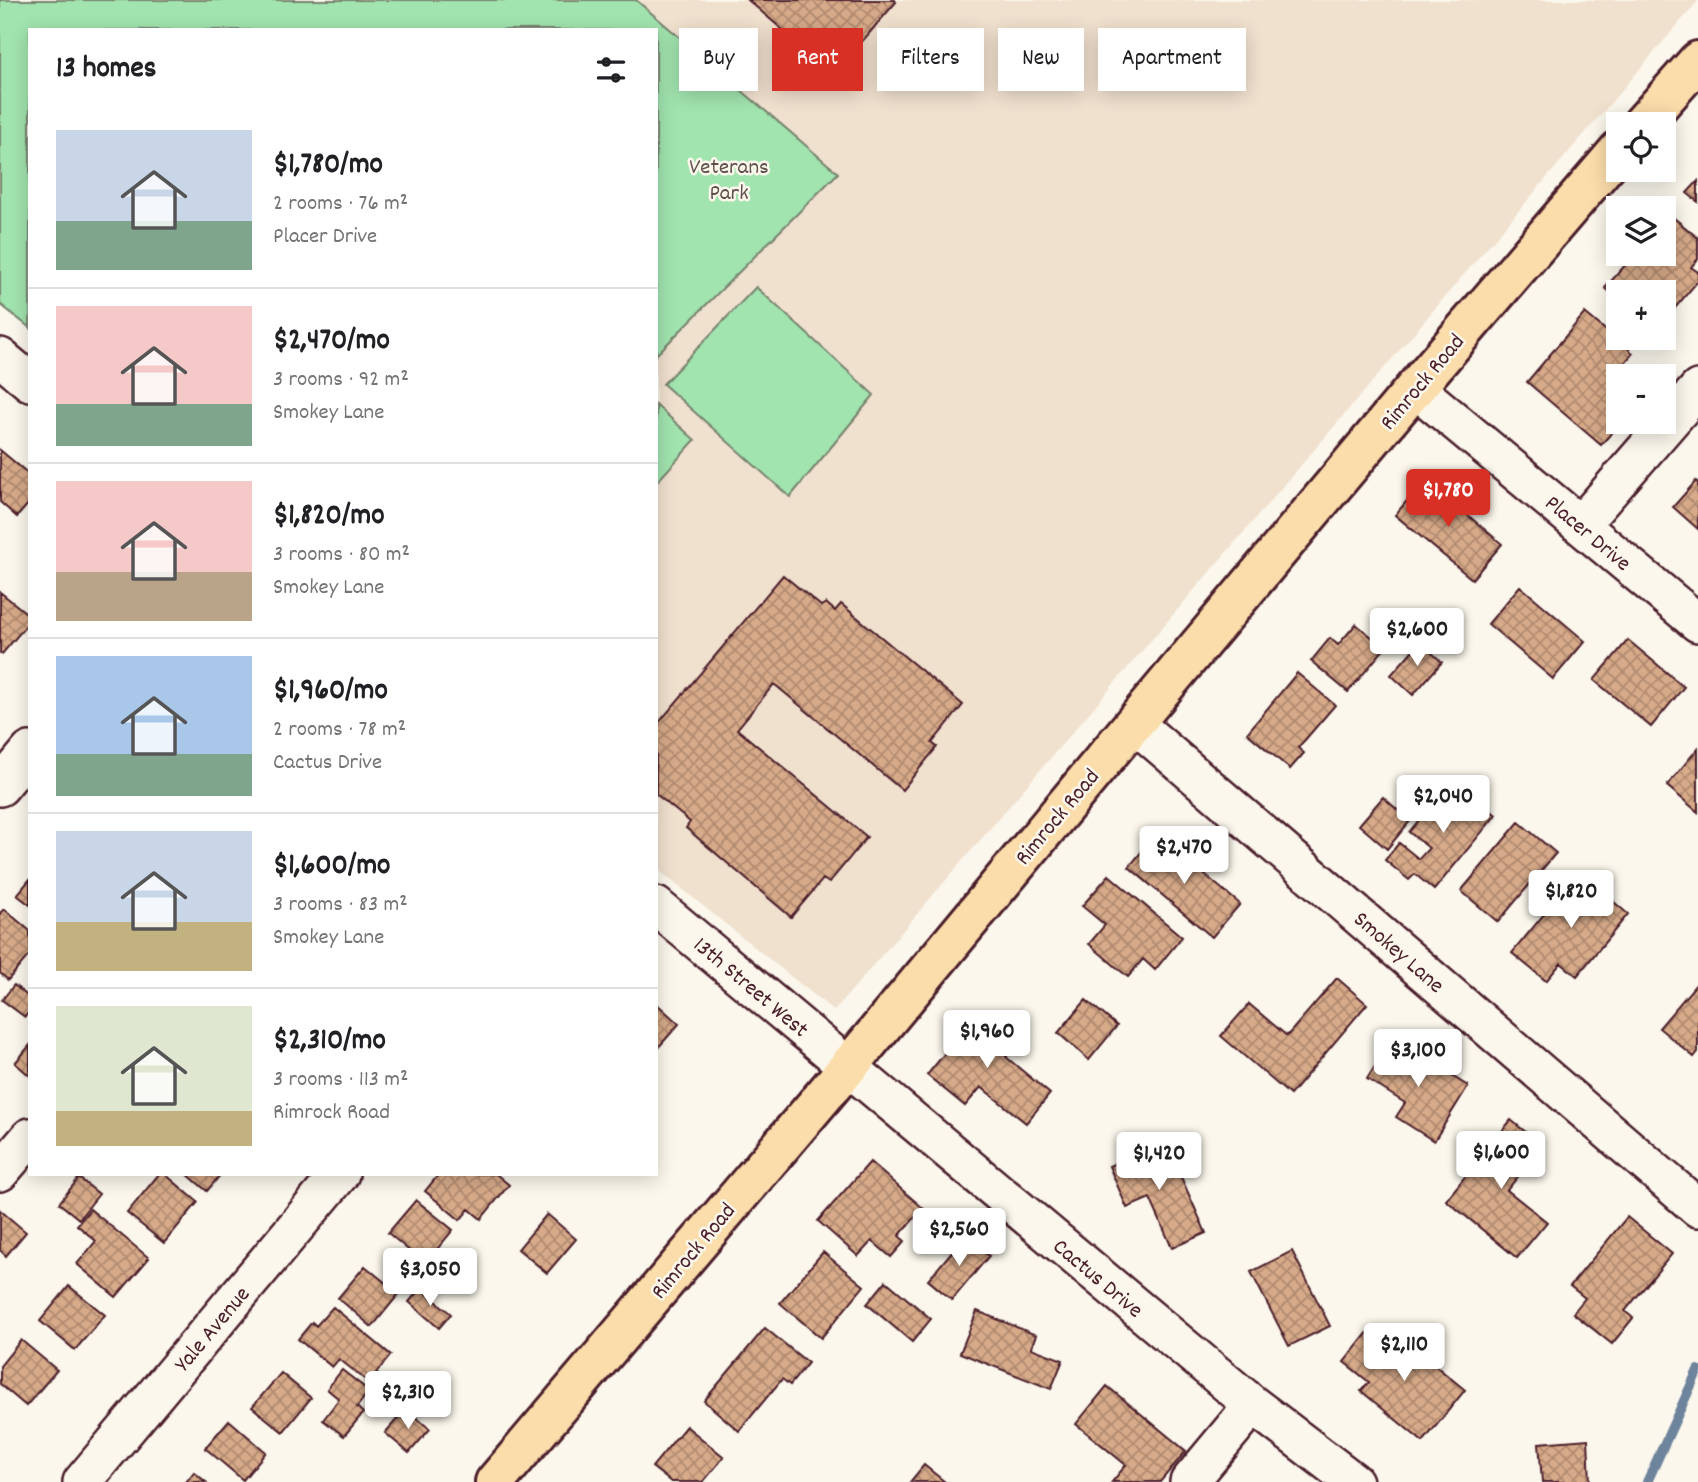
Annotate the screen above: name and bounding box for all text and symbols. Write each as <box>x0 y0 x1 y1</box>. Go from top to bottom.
chip: Buy <box>679 28 758 91</box>
chip: Rent <box>772 28 863 91</box>
chip: Filters <box>877 28 984 91</box>
chip: New <box>998 28 1084 91</box>
chip: Apartment <box>1098 28 1246 91</box>
text: 13 homes <box>56 49 156 92</box>
icon: filters <box>592 51 630 89</box>
map controls <box>1606 112 1676 434</box>
button: locate <box>1606 112 1676 182</box>
text: $1,780/mo <box>273 145 383 188</box>
park label: Veterans Park <box>689 152 769 211</box>
icon: home <box>112 158 196 242</box>
text: 2 rooms · 76 m² <box>273 188 408 221</box>
button: layers <box>1606 196 1676 266</box>
text: Placer Drive <box>273 221 377 254</box>
button: + <box>1606 280 1676 350</box>
text: $2,470/mo <box>273 321 390 364</box>
street label: Rimrock Road <box>1373 328 1474 439</box>
icon: home <box>112 334 196 418</box>
text: 3 rooms · 92 m² <box>273 364 409 397</box>
button: − <box>1606 364 1676 434</box>
text: Smokey Lane <box>273 397 384 430</box>
pin: $1,780 <box>1391 470 1505 529</box>
text: $1,780 <box>1422 475 1474 508</box>
street label: Placer Drive <box>1536 489 1637 581</box>
text: $1,820/mo <box>273 496 384 539</box>
icon: home <box>112 509 196 593</box>
text: 3 rooms · 80 m² <box>273 539 410 572</box>
text: Smokey Lane <box>273 572 384 605</box>
pin: $2,600 <box>1360 608 1474 668</box>
text: $2,600 <box>1386 614 1448 647</box>
text: $1,960/mo <box>273 671 388 714</box>
icon: home <box>112 684 196 768</box>
text: 2 rooms · 78 m² <box>273 714 406 747</box>
text: Cactus Drive <box>273 747 382 780</box>
street label: Rimrock Road <box>1008 763 1109 874</box>
pin: $2,040 <box>1386 776 1500 835</box>
text: $2,040 <box>1413 781 1473 814</box>
pin: $2,470 <box>1127 826 1241 886</box>
text: $2,470 <box>1156 832 1212 865</box>
text: $1,600/mo <box>273 846 390 889</box>
icon: home <box>112 859 196 943</box>
pin: $1,820 <box>1514 870 1628 930</box>
text: $1,820 <box>1545 876 1597 909</box>
text: 3 rooms · 83 m² <box>273 889 408 922</box>
street label: Smokey Lane <box>1345 905 1451 1003</box>
text: Smokey Lane <box>273 922 384 955</box>
street label: 13th Street West <box>685 930 815 1047</box>
pin: $1,960 <box>930 1010 1044 1070</box>
text: $1,960 <box>959 1016 1015 1049</box>
text: $2,310/mo <box>273 1021 386 1064</box>
pin: $3,100 <box>1361 1030 1475 1089</box>
icon: home <box>112 1034 196 1118</box>
text: $3,100 <box>1390 1035 1446 1068</box>
text: 3 rooms · 113 m² <box>273 1064 409 1097</box>
text: Rimrock Road <box>273 1097 390 1130</box>
pin: $1,420 <box>1102 1132 1216 1192</box>
pin: $1,600 <box>1444 1132 1558 1191</box>
text: $1,600 <box>1472 1137 1530 1170</box>
text: $1,420 <box>1132 1138 1186 1171</box>
street label: Rimrock Road <box>644 1197 745 1308</box>
pin: $2,560 <box>902 1208 1016 1268</box>
text: $2,560 <box>929 1214 989 1247</box>
street label: Cactus Drive <box>1044 1232 1149 1327</box>
pin: $3,050 <box>373 1248 487 1308</box>
text: $3,050 <box>399 1254 461 1287</box>
street label: Yale Avenue <box>168 1280 259 1380</box>
pin: $2,110 <box>1347 1324 1461 1383</box>
text: $2,110 <box>1380 1329 1428 1362</box>
pin: $2,310 <box>351 1372 465 1431</box>
text: $2,310 <box>381 1377 435 1410</box>

